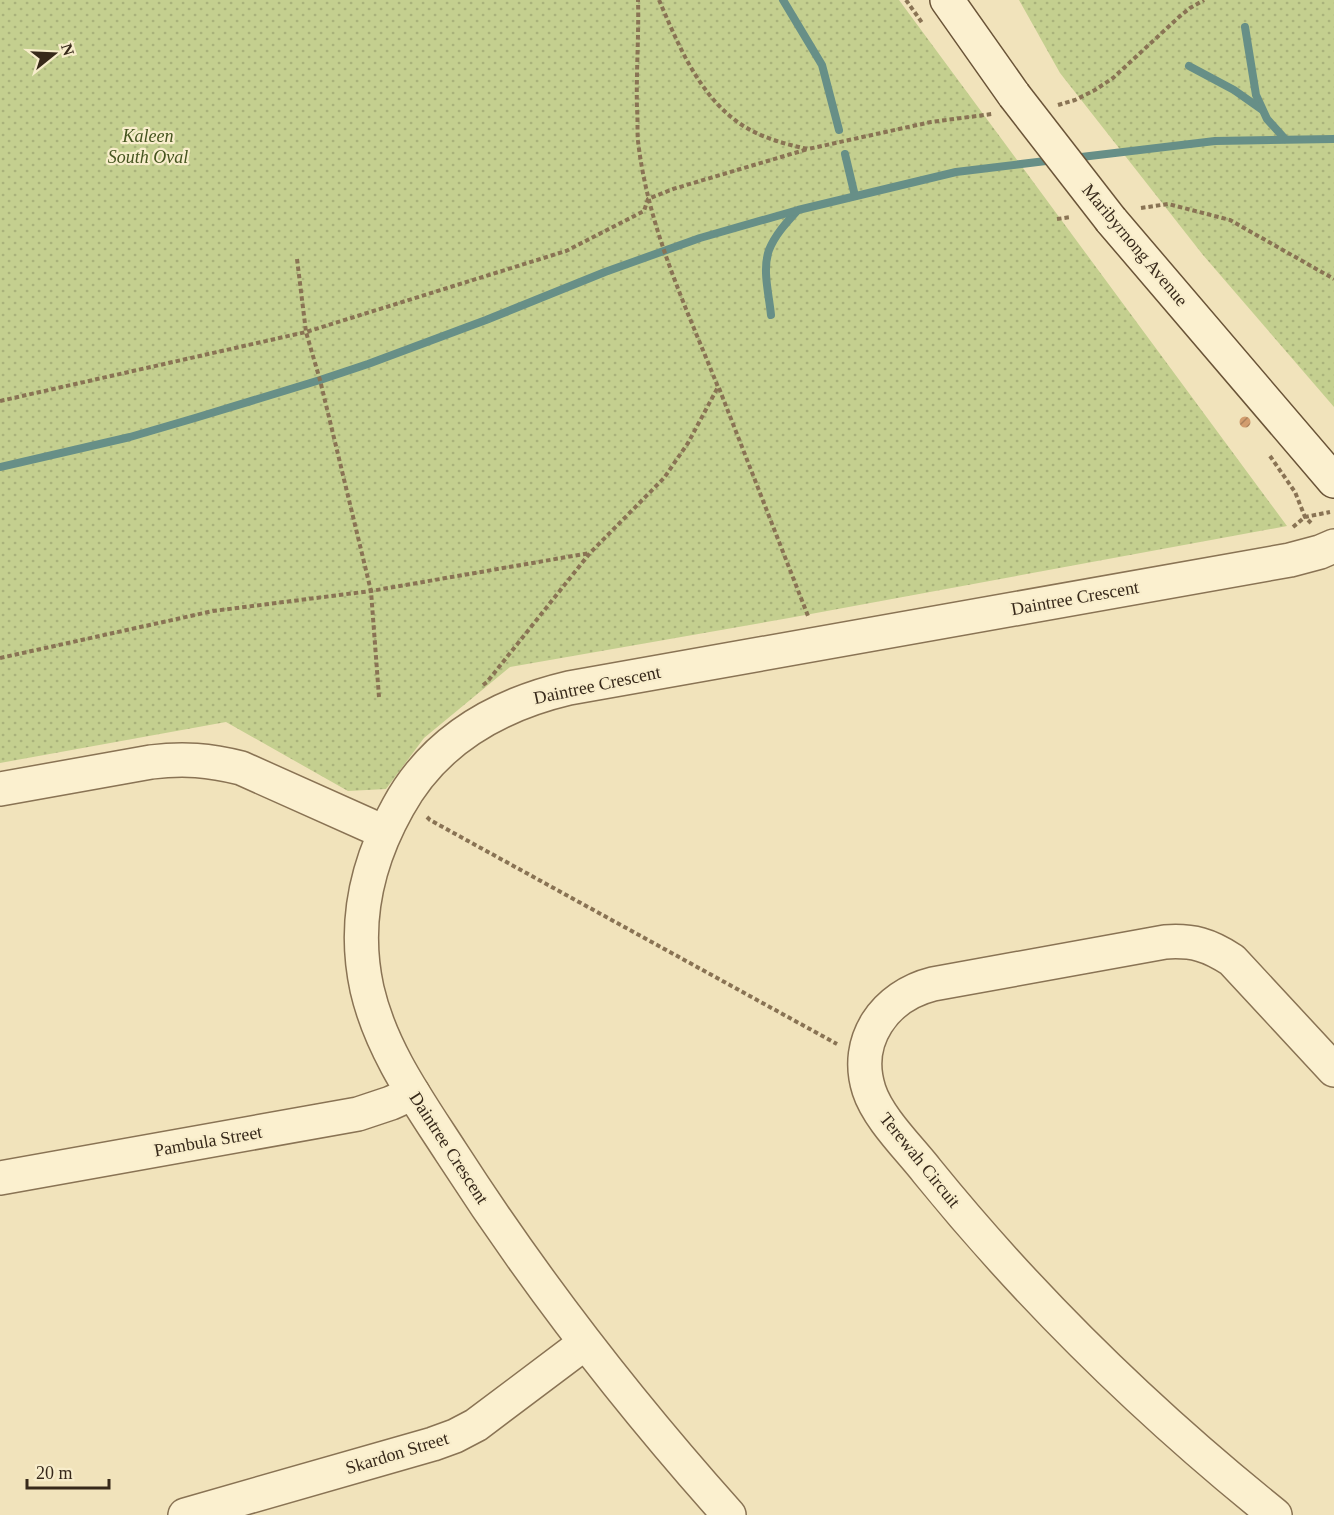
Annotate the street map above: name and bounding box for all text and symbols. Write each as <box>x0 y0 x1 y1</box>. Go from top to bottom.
north arrow <box>24 24 84 84</box>
text: N <box>58 41 78 58</box>
park label: Kaleen South Oval <box>108 126 188 167</box>
street label: Maribyrnong Avenue <box>1078 180 1192 310</box>
street label: Daintree Crescent <box>1010 577 1140 619</box>
street label: Daintree Crescent <box>532 662 662 708</box>
street label: Daintree Crescent <box>405 1088 493 1208</box>
street label: Terewah Circuit <box>876 1109 964 1211</box>
street label: Pambula Street <box>152 1122 264 1160</box>
street label: Skardon Street <box>343 1428 451 1478</box>
scale bar <box>27 1452 110 1490</box>
text: 20 m <box>36 1463 73 1483</box>

